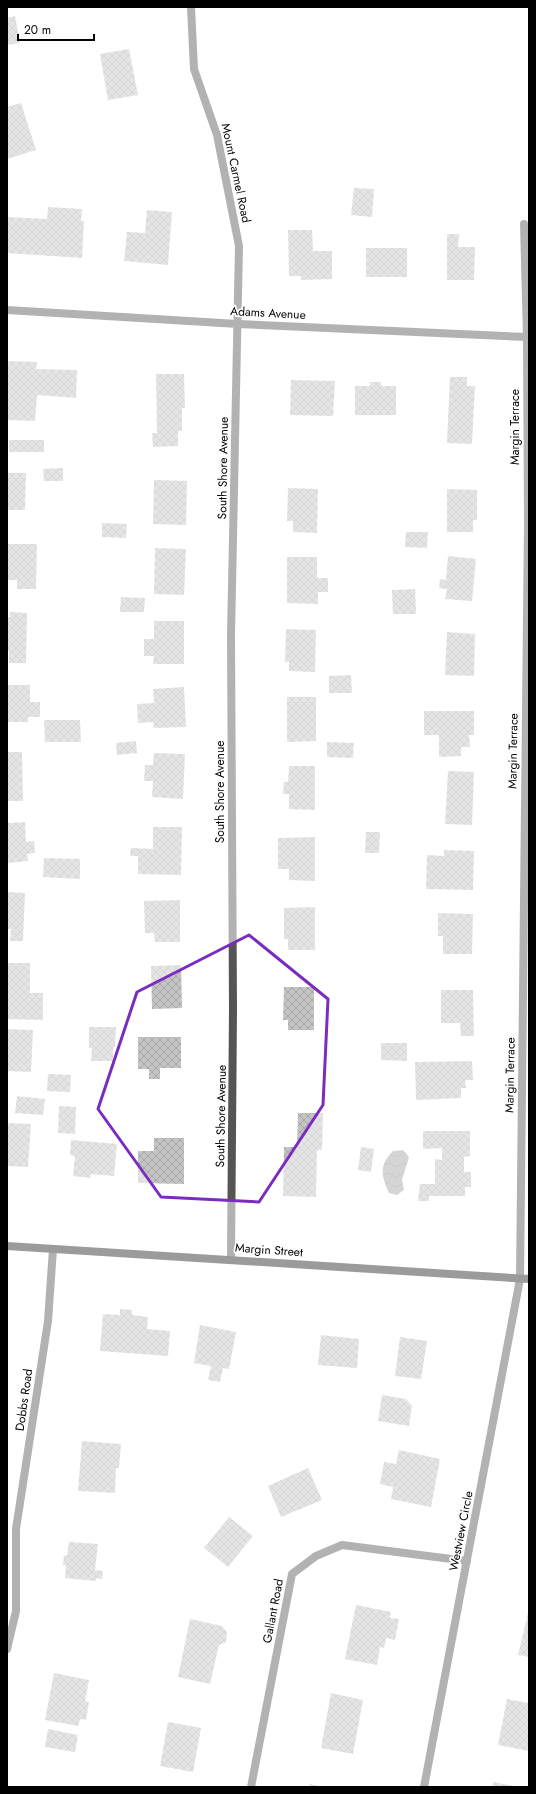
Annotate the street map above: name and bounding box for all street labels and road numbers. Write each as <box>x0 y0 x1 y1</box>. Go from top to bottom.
street label: Mount Carmel Road <box>217 122 255 224</box>
street label: Adams Avenue <box>230 302 306 324</box>
street label: Margin Terrace <box>506 389 524 465</box>
street label: South Shore Avenue <box>213 416 233 520</box>
street label: Margin Terrace <box>503 713 523 789</box>
street label: South Shore Avenue <box>211 741 229 843</box>
street label: Margin Terrace <box>500 1037 520 1113</box>
street label: South Shore Avenue <box>211 1064 231 1168</box>
street label: Margin Street <box>234 1239 304 1261</box>
street label: Dobbs Road <box>11 1368 37 1432</box>
street label: Westview Circle <box>444 1490 478 1572</box>
street label: Gallant Road <box>258 1577 288 1645</box>

